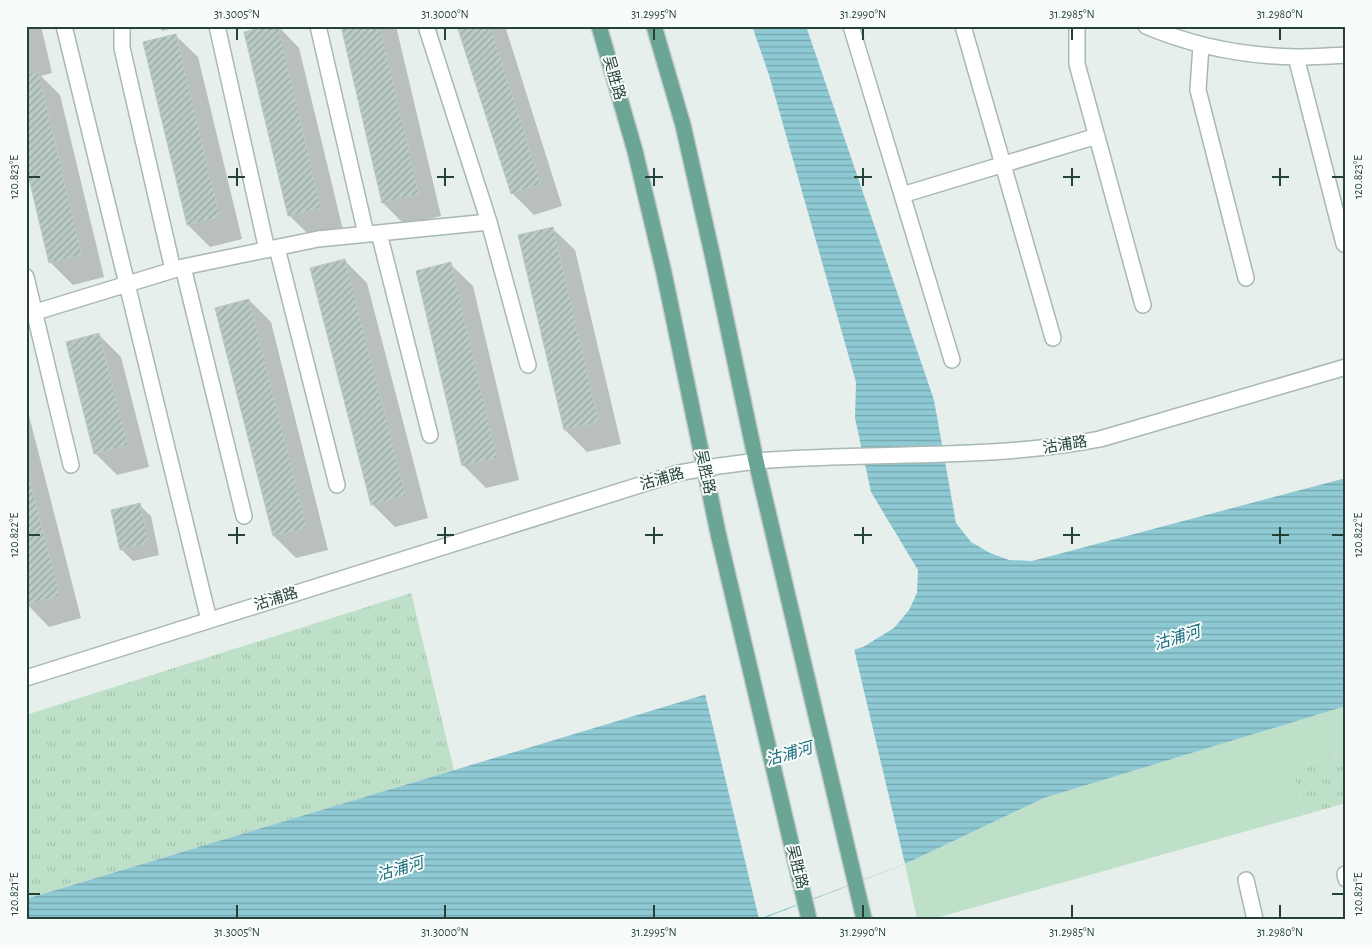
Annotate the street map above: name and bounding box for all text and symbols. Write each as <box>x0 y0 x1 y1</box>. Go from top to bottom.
text: 31.3005°N <box>214 8 260 20</box>
text: 31.3000°N <box>421 8 469 20</box>
text: 31.2995°N <box>631 8 677 20</box>
text: 31.2990°N <box>840 8 886 20</box>
text: 31.2985°N <box>1049 8 1095 20</box>
text: 31.2980°N <box>1257 8 1303 20</box>
street label: 吴胜路 <box>601 54 628 102</box>
text: 120.823°E <box>8 155 20 199</box>
text: 120.823°E <box>1352 155 1364 199</box>
street label: 沽浦路 <box>1041 432 1088 456</box>
street label: 吴胜路 <box>693 448 718 496</box>
street label: 沽浦路 <box>638 464 686 492</box>
text: 120.822°E <box>8 513 20 557</box>
text: 120.822°E <box>1352 513 1364 557</box>
street label: 沽浦路 <box>252 583 300 613</box>
water label: 沽浦河 <box>1151 622 1205 653</box>
water label: 沽浦河 <box>763 738 817 768</box>
street label: 吴胜路 <box>784 843 811 891</box>
water label: 沽浦河 <box>374 853 428 883</box>
text: 120.821°E <box>8 872 20 916</box>
text: 120.821°E <box>1352 872 1364 916</box>
text: 31.3005°N <box>214 926 260 938</box>
text: 31.3000°N <box>421 926 469 938</box>
text: 31.2995°N <box>631 926 677 938</box>
text: 31.2990°N <box>840 926 886 938</box>
text: 31.2985°N <box>1049 926 1095 938</box>
text: 31.2980°N <box>1257 926 1303 938</box>

